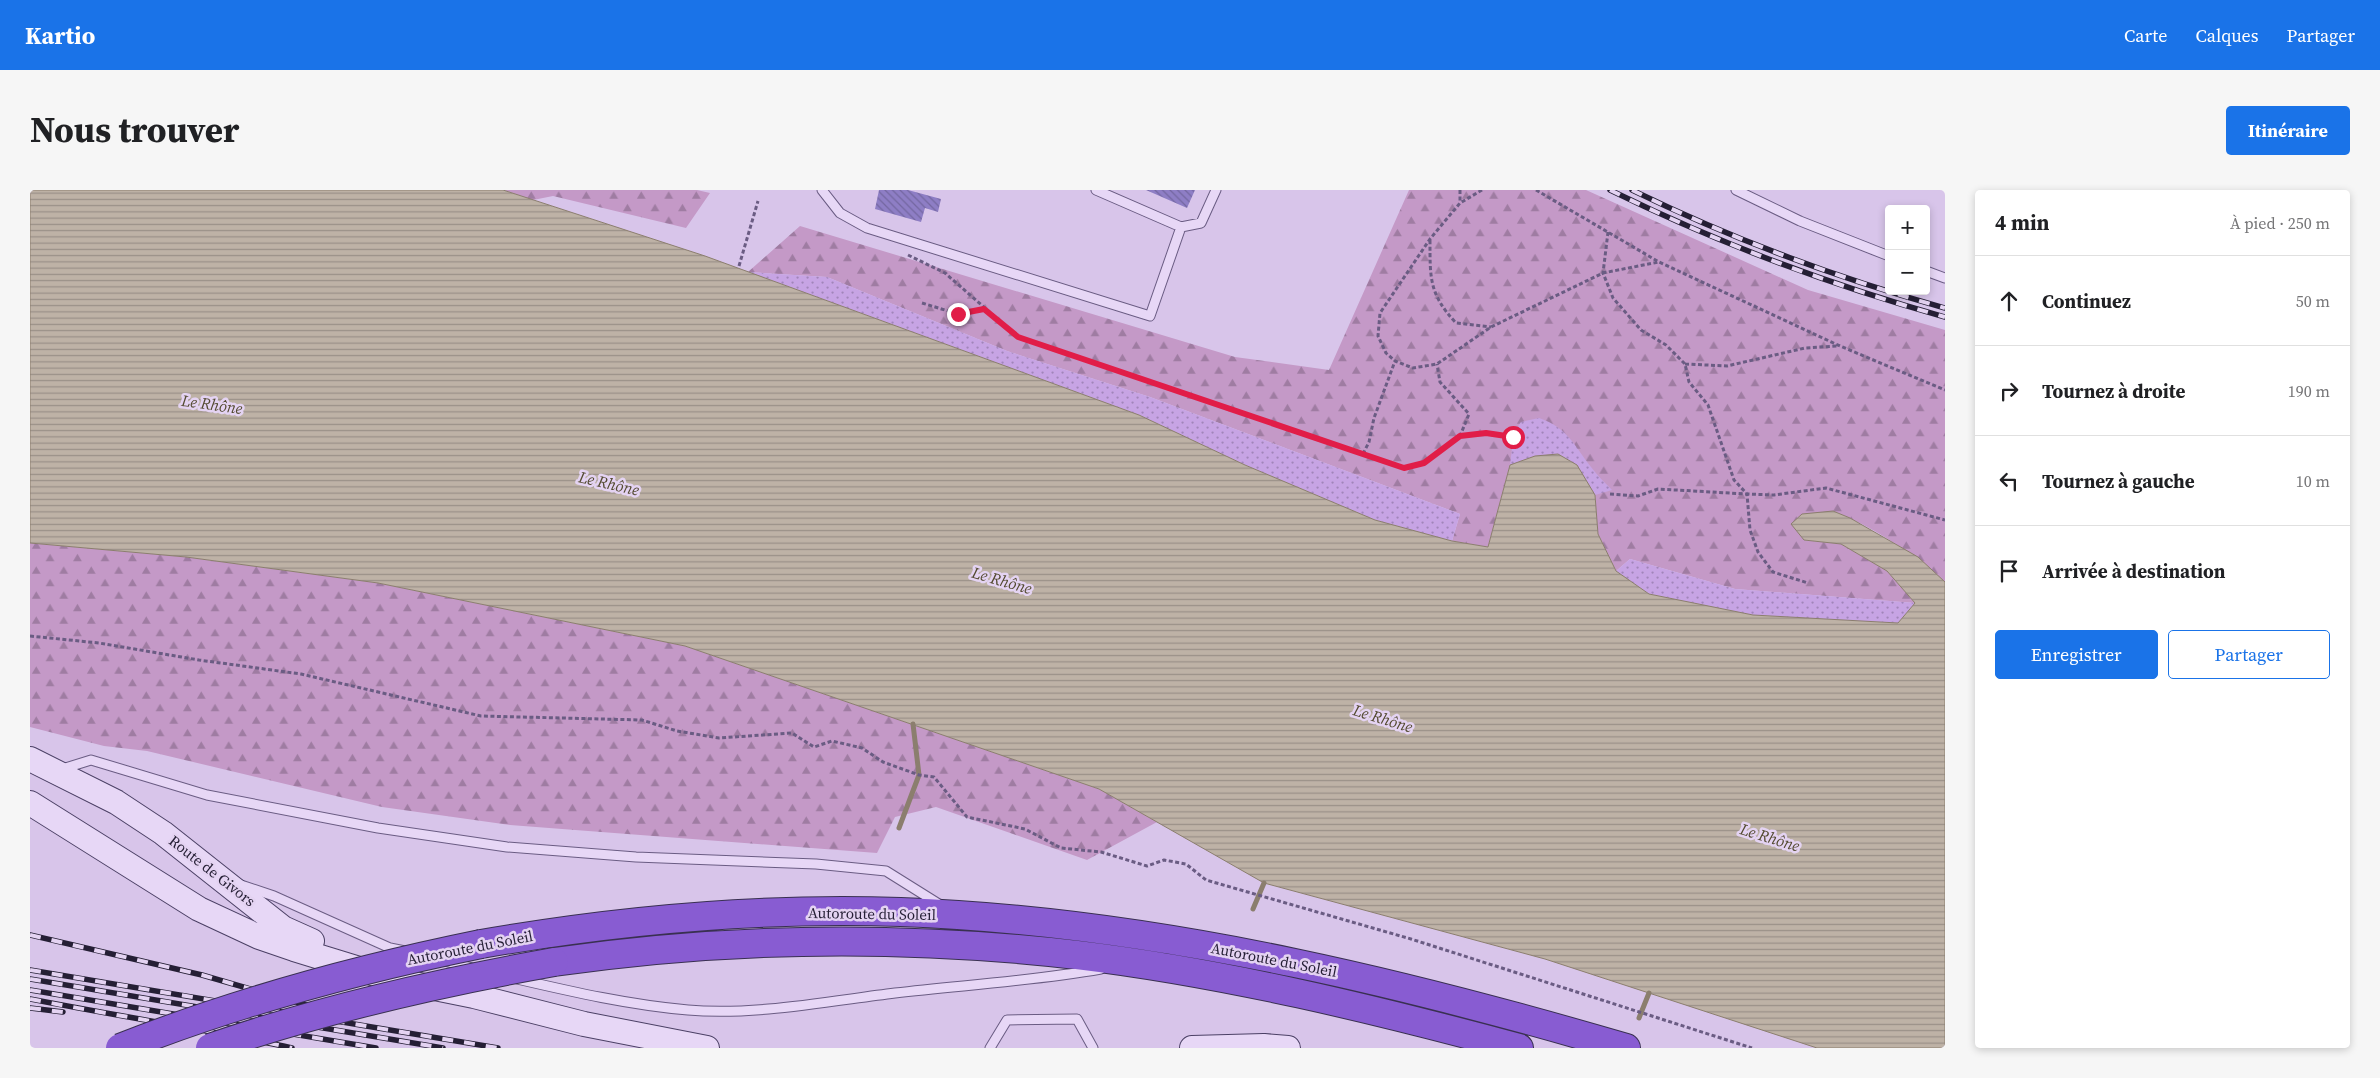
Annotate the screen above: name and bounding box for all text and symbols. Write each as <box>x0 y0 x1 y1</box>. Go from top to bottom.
text: Kartio <box>25 19 95 52</box>
text: Carte <box>2124 23 2167 48</box>
text: Calques <box>2195 23 2259 48</box>
text: Partager <box>2287 23 2355 48</box>
text: Nous trouver <box>30 106 239 154</box>
button: Itinéraire <box>2226 106 2350 155</box>
map controls <box>1885 205 1930 295</box>
button: + <box>1885 205 1930 250</box>
text: 4 min <box>1995 208 2050 237</box>
text: À pied · 250 m <box>2230 212 2330 234</box>
button: − <box>1885 250 1930 295</box>
icon: ahead <box>1995 287 2023 315</box>
text: Continuez <box>2042 288 2131 314</box>
text: 50 m <box>2296 290 2330 312</box>
route end <box>947 303 970 326</box>
icon: right <box>1995 377 2023 405</box>
text: Tournez à droite <box>2042 378 2185 404</box>
text: 190 m <box>2288 380 2330 402</box>
water label: Le Rhône <box>179 389 244 419</box>
route start <box>1502 426 1525 449</box>
water label: Le Rhône <box>576 465 642 501</box>
icon: left <box>1995 467 2023 495</box>
text: Tournez à gauche <box>2042 468 2195 494</box>
text: 10 m <box>2296 470 2330 492</box>
icon: arrive <box>1995 557 2023 585</box>
text: Arrivée à destination <box>2042 558 2225 584</box>
water label: Le Rhône <box>968 561 1035 599</box>
button: Enregistrer <box>1995 630 2158 679</box>
button: Partager <box>2168 630 2330 679</box>
water label: Le Rhône <box>1349 698 1416 738</box>
water label: Le Rhône <box>1736 817 1803 857</box>
street label: Route de Givors <box>165 830 260 911</box>
street label: Autoroute du Soleil <box>808 902 937 925</box>
street label: Autoroute du Soleil <box>405 925 535 970</box>
street label: Autoroute du Soleil <box>1209 937 1339 982</box>

